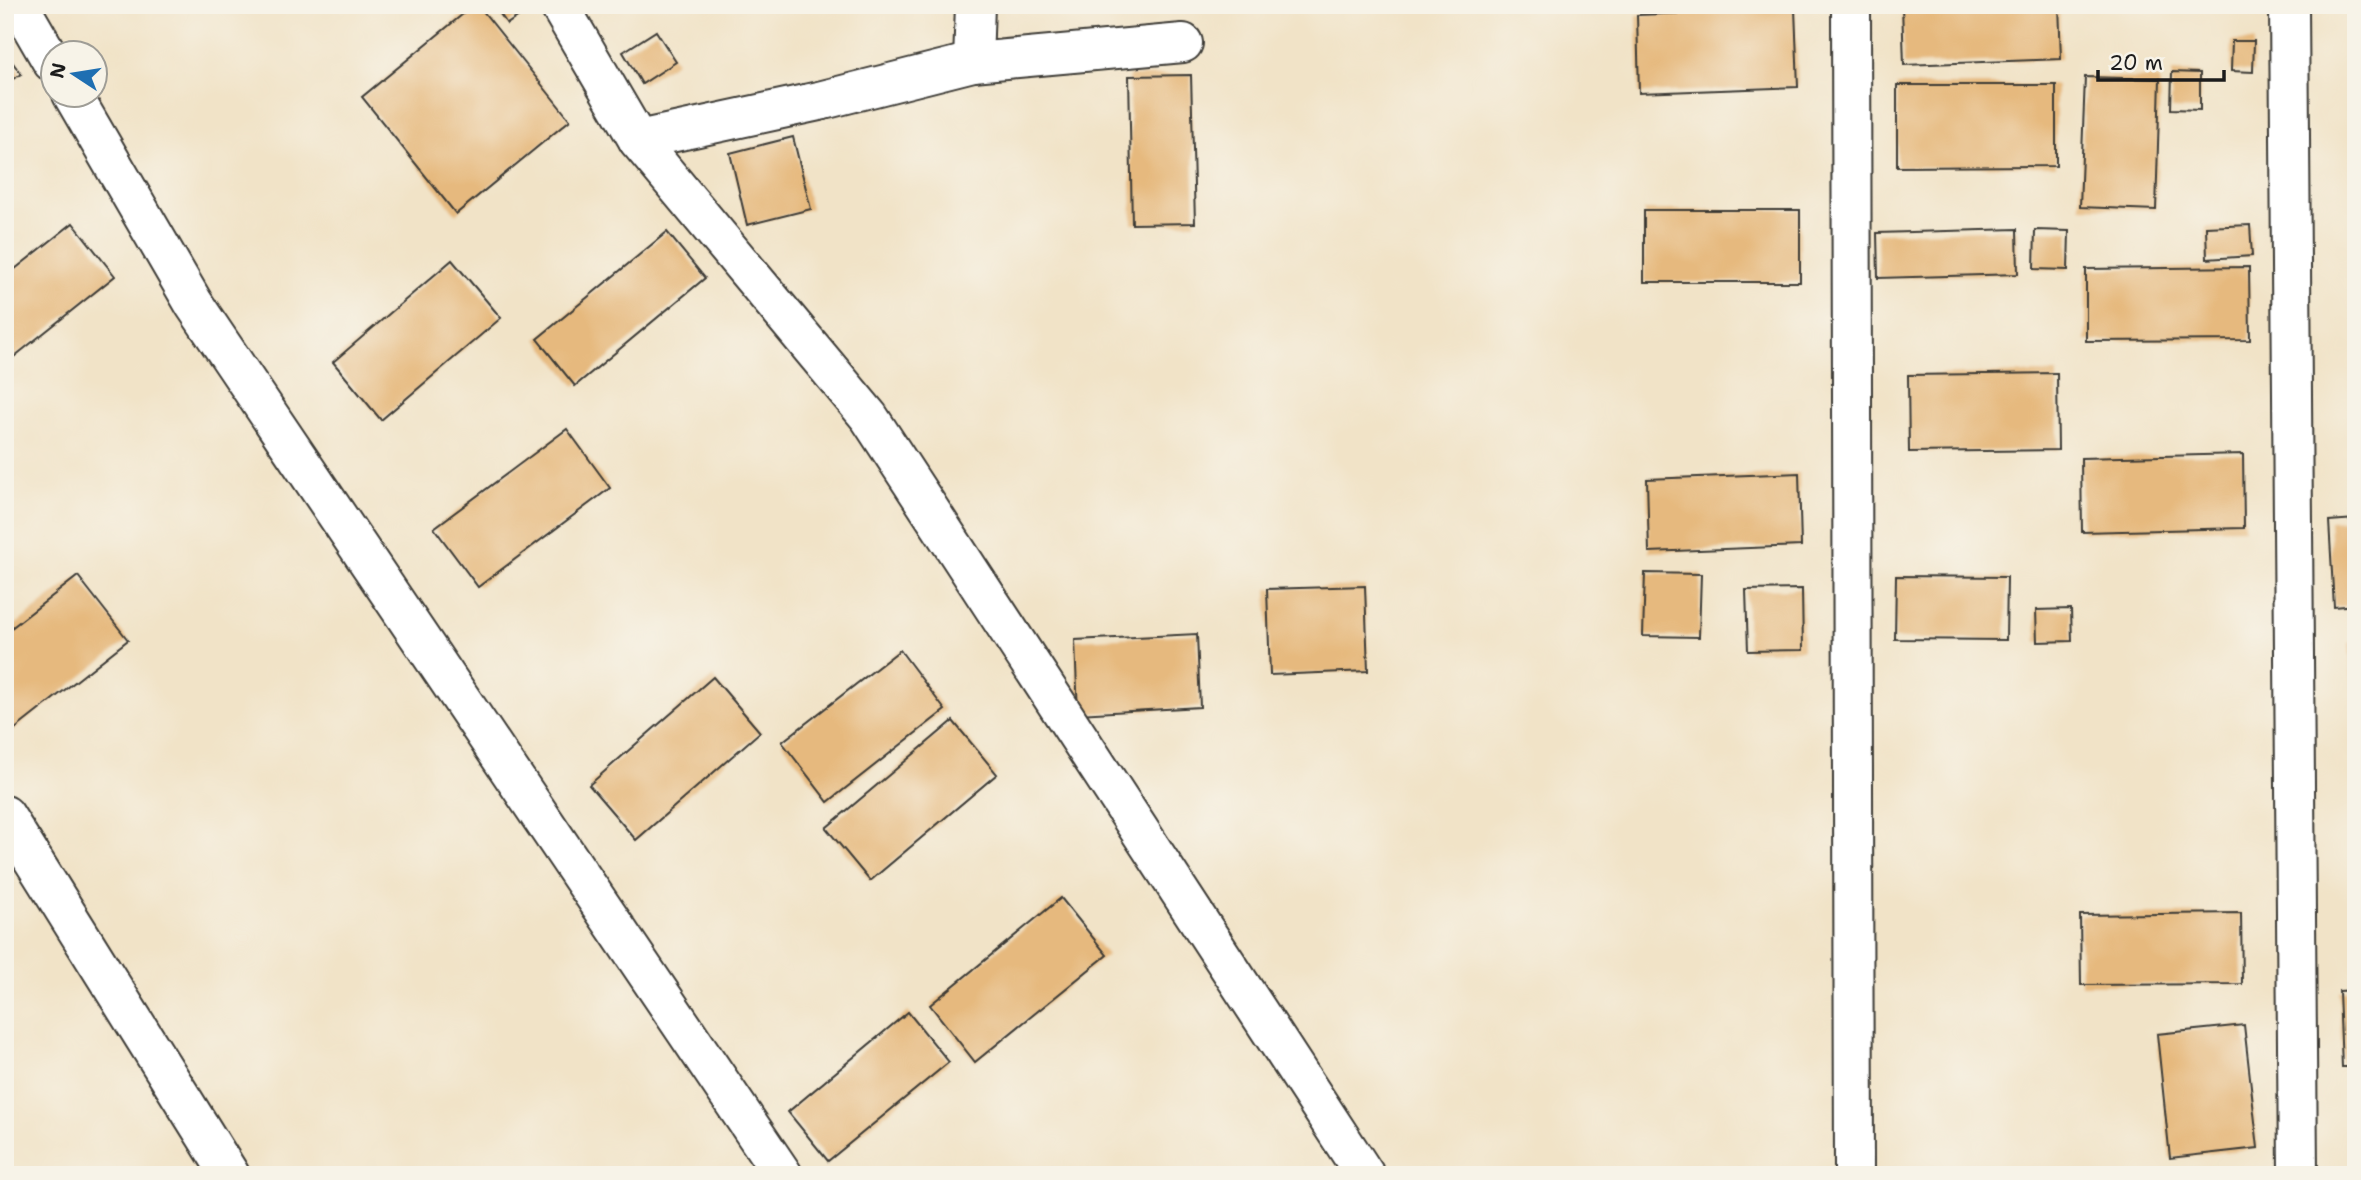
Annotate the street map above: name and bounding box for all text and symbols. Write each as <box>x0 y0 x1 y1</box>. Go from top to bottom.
north arrow <box>38 38 108 108</box>
scale bar <box>2098 38 2224 82</box>
text: 20 m <box>2109 49 2163 77</box>
text: N <box>44 61 72 81</box>

